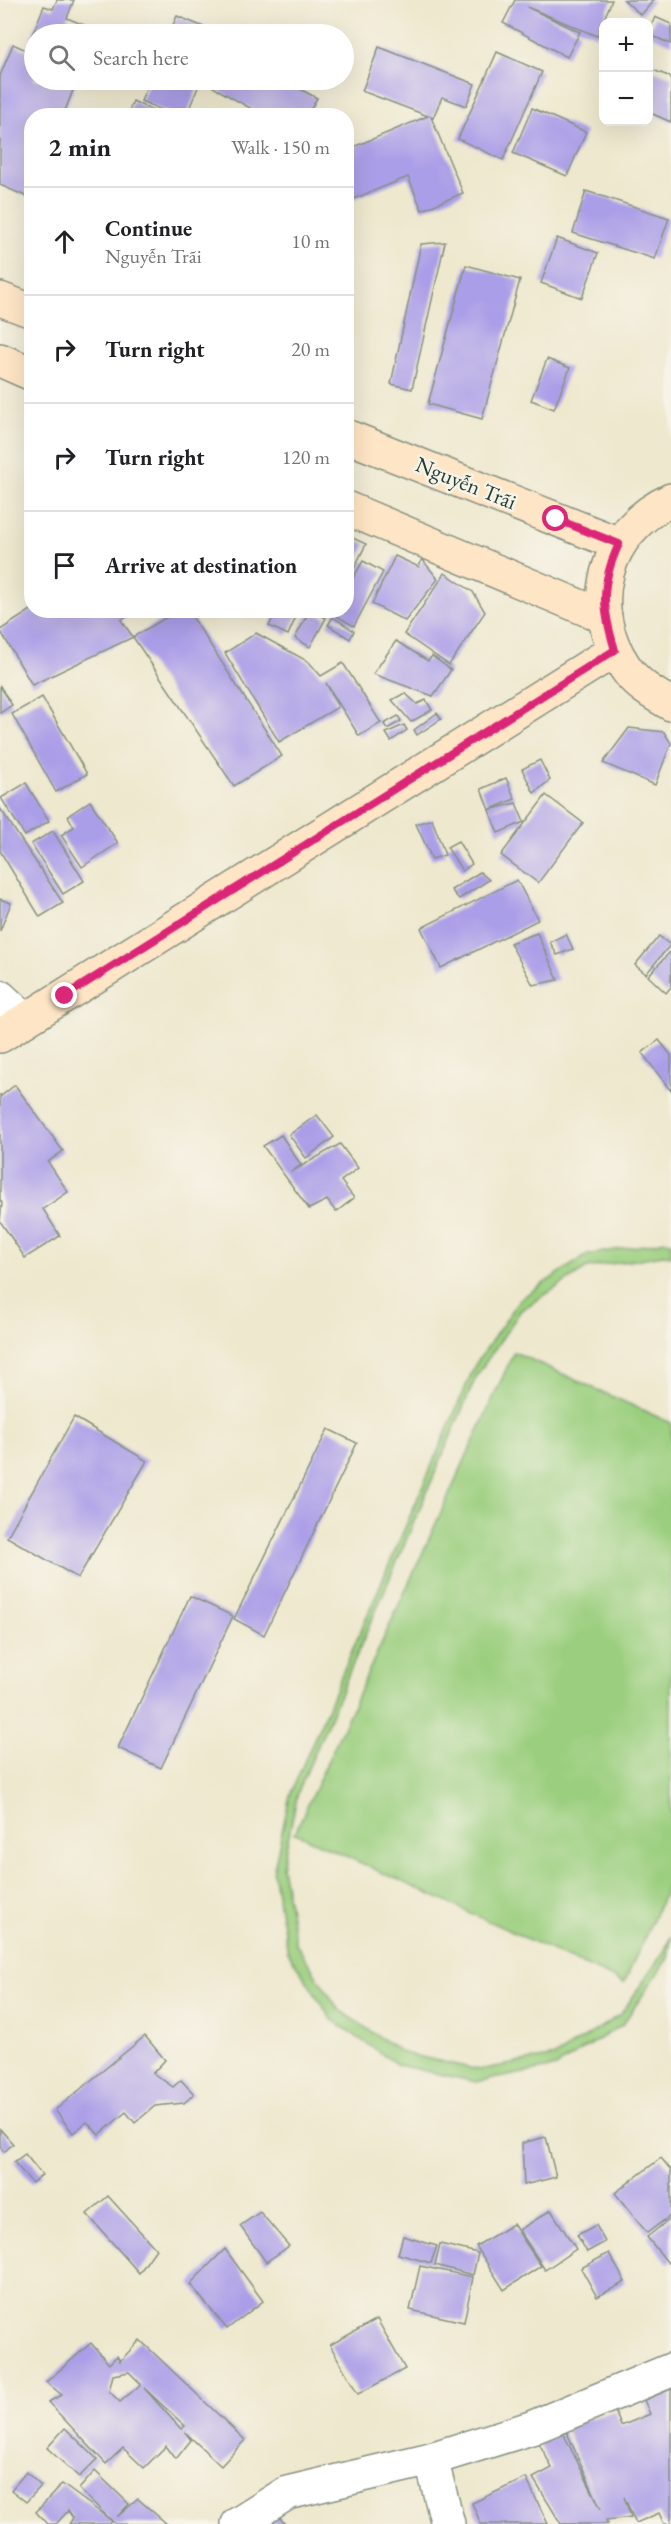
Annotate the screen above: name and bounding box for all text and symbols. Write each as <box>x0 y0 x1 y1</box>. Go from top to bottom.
map controls <box>599 18 653 126</box>
button: + <box>599 18 653 72</box>
search box <box>24 24 354 90</box>
icon: search <box>45 41 78 74</box>
text: Search here <box>93 43 188 72</box>
button: − <box>599 72 653 126</box>
text: 2 min <box>48 130 111 164</box>
text: Walk · 150 m <box>231 134 330 160</box>
text: Continue <box>105 214 192 243</box>
icon: ahead <box>48 225 81 258</box>
text: 10 m <box>291 228 330 254</box>
text: Nguyễn Trãi <box>105 243 202 269</box>
icon: right <box>48 333 81 366</box>
text: Turn right <box>105 335 204 364</box>
text: 20 m <box>291 336 330 362</box>
icon: right <box>48 441 81 474</box>
text: Turn right <box>105 443 204 472</box>
text: 120 m <box>282 444 330 470</box>
street label: Nguyễn Trãi <box>411 450 521 516</box>
route start <box>542 505 568 531</box>
icon: arrive <box>48 549 81 582</box>
text: Arrive at destination <box>105 551 297 580</box>
route end <box>51 982 77 1008</box>

